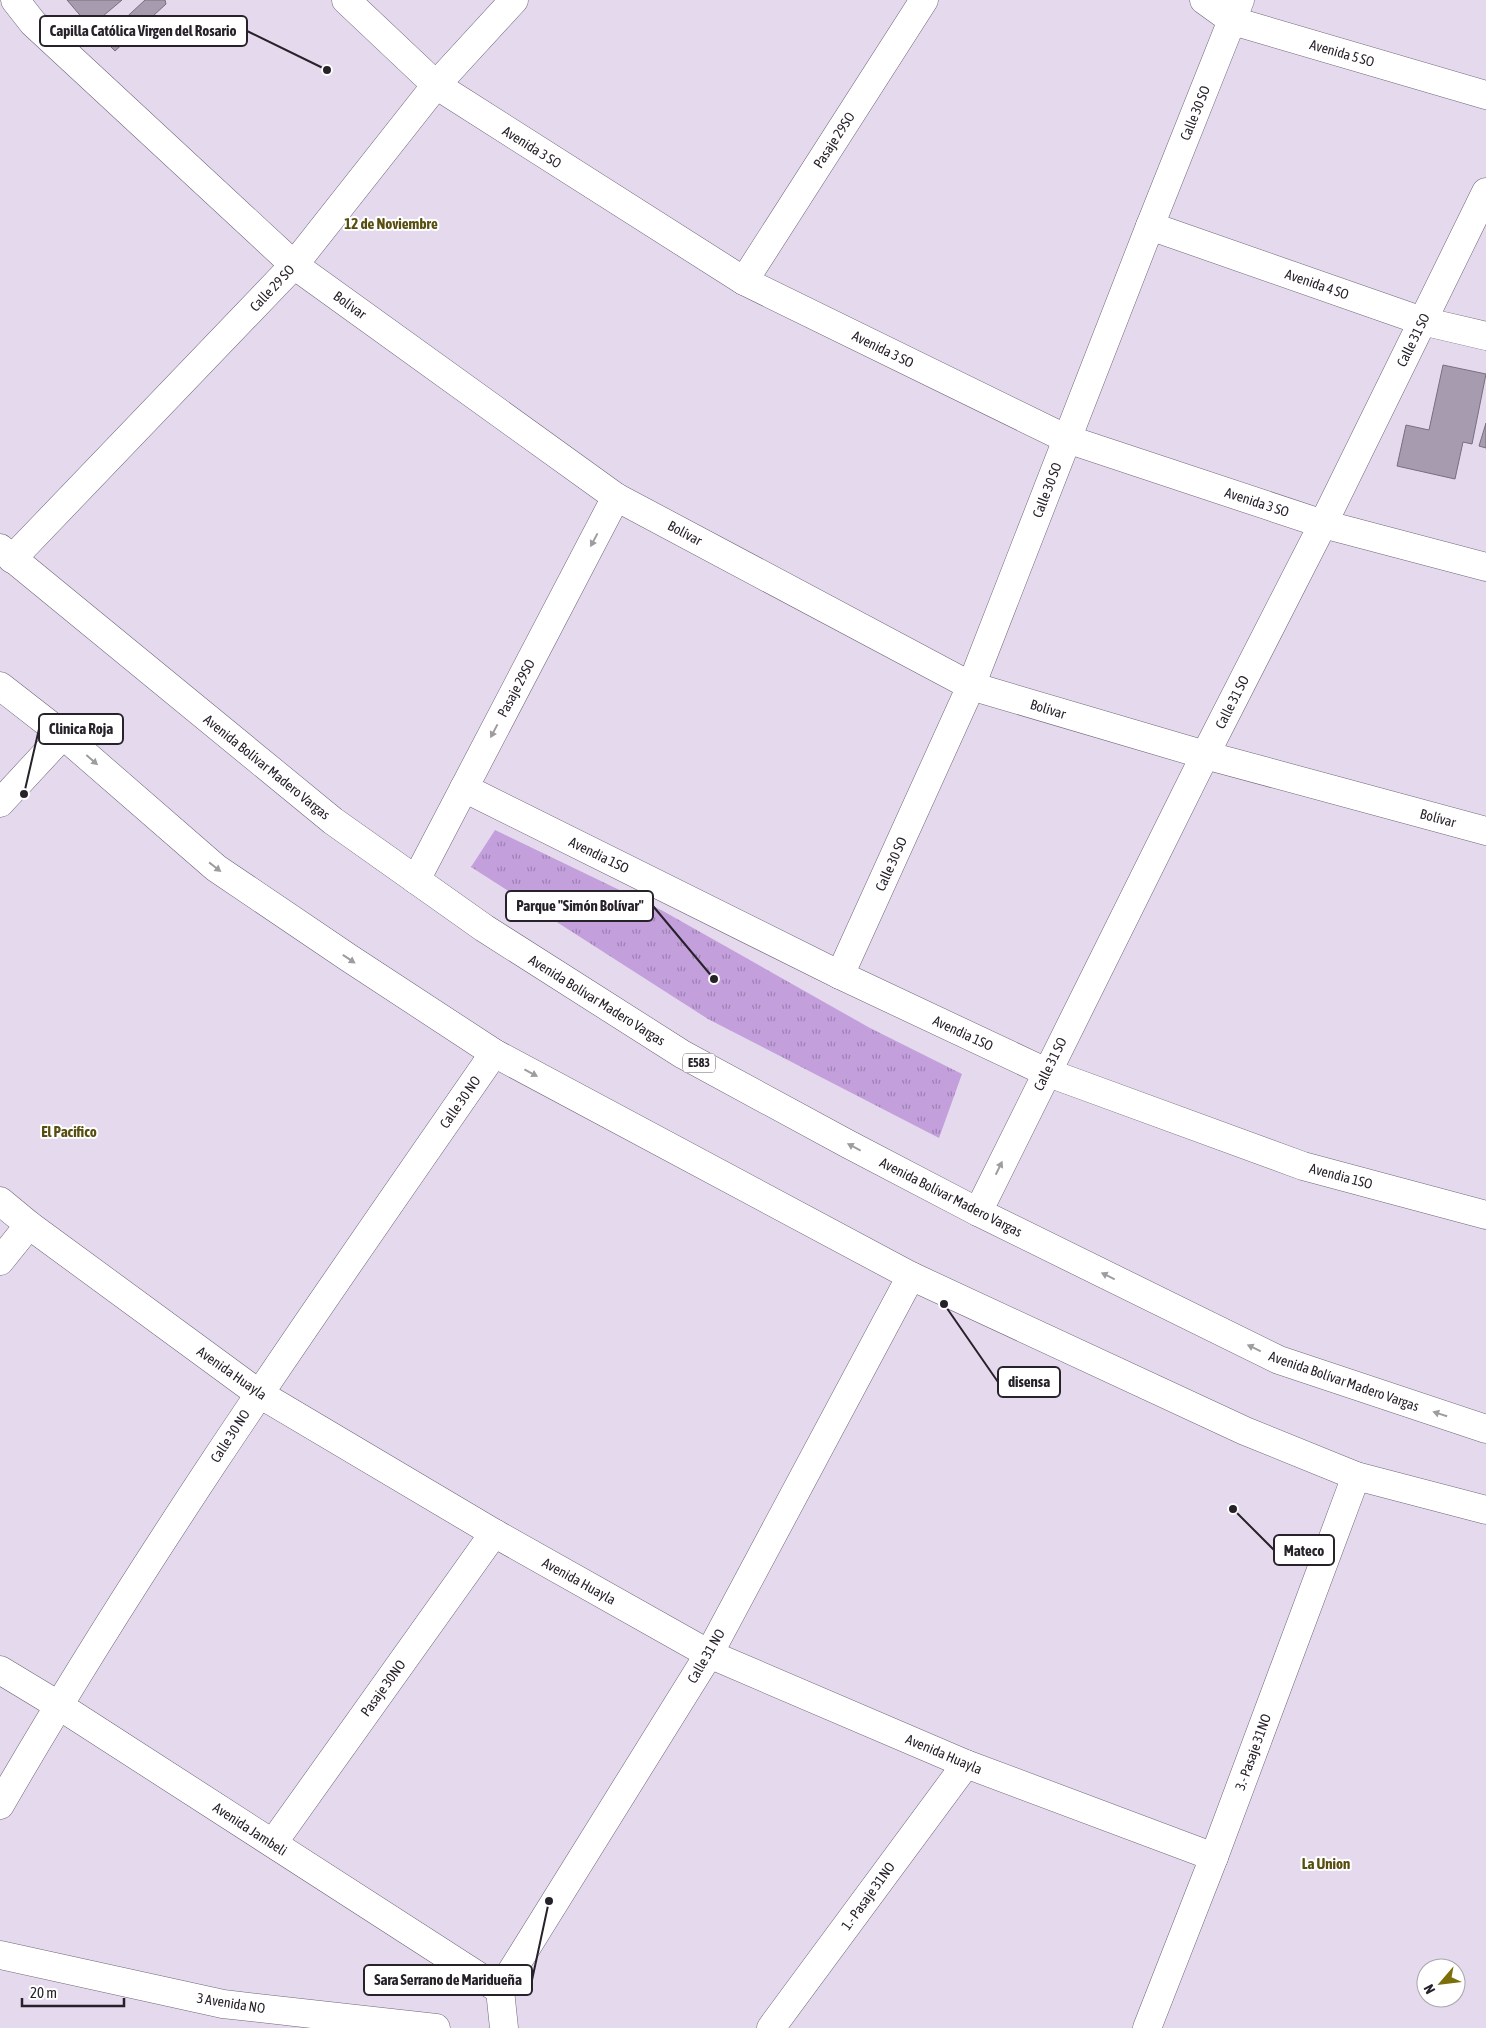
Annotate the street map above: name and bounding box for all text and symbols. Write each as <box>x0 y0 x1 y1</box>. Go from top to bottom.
callout: Capilla Católica Virgen del Rosario <box>40 16 247 46</box>
text: Capilla Católica Virgen del Rosario <box>50 22 236 39</box>
street label: Avenida 5 SO <box>1308 36 1376 70</box>
street label: Calle 30 SO <box>1177 83 1213 143</box>
street label: Pasaje 29SO <box>810 109 858 171</box>
street label: Avenida 3 SO <box>500 123 564 171</box>
district label: 12 de Noviembre <box>344 215 438 232</box>
street label: Calle 29 SO <box>247 262 297 314</box>
street label: Avenida 4 SO <box>1283 266 1351 302</box>
street label: Bolívar <box>331 288 370 323</box>
street label: Calle 31 SO <box>1393 311 1433 369</box>
street label: Avenida 3 SO <box>850 327 916 371</box>
street label: Calle 30 SO <box>1029 460 1065 520</box>
street label: Avenida 3 SO <box>1223 484 1291 520</box>
street label: Bolívar <box>665 517 706 549</box>
one-way arrow <box>590 533 598 547</box>
street label: Pasaje 29SO <box>494 656 538 720</box>
street label: Calle 31 SO <box>1212 673 1252 731</box>
street label: Bolívar <box>1028 696 1069 722</box>
street label: Avenida Bolívar Madero Vargas <box>201 711 333 823</box>
callout: Clinica Roja <box>39 714 123 744</box>
text: Clinica Roja <box>49 720 113 737</box>
one-way arrow <box>490 723 498 738</box>
one-way arrow <box>86 755 99 766</box>
street label: Bolívar <box>1418 806 1458 831</box>
street label: Avendia 1SO <box>566 834 632 876</box>
street label: Calle 30 SO <box>872 834 910 894</box>
one-way arrow <box>208 861 221 872</box>
callout: Parque "Simón Bolívar" <box>506 891 653 921</box>
text: Parque "Simón Bolívar" <box>516 897 644 914</box>
street label: Avenida Bolívar Madero Vargas <box>526 951 668 1049</box>
one-way arrow <box>343 954 356 963</box>
street label: Avendia 1SO <box>930 1012 996 1054</box>
street label: Calle 31 SO <box>1030 1035 1070 1093</box>
road number: E583 <box>683 1054 715 1072</box>
one-way arrow <box>524 1069 538 1077</box>
street label: Calle 30 NO <box>436 1073 484 1131</box>
district label: El Pacifico <box>41 1123 97 1140</box>
one-way arrow <box>847 1143 861 1151</box>
street label: Avenida Bolívar Madero Vargas <box>877 1154 1025 1240</box>
street label: Avendia 1SO <box>1308 1160 1374 1192</box>
one-way arrow <box>995 1161 1003 1175</box>
one-way arrow <box>1101 1272 1115 1280</box>
street label: Avenida Huayla <box>194 1343 270 1403</box>
one-way arrow <box>1247 1344 1261 1352</box>
street label: Avenida Bolívar Madero Vargas <box>1267 1348 1421 1414</box>
callout: disensa <box>998 1367 1060 1397</box>
text: disensa <box>1008 1373 1050 1390</box>
street label: Calle 30 NO <box>207 1407 253 1465</box>
one-way arrow <box>1432 1409 1447 1417</box>
callout: Mateco <box>1274 1535 1334 1565</box>
text: Mateco <box>1284 1542 1324 1559</box>
street label: Avenida Huayla <box>540 1554 618 1608</box>
street label: Calle 31 NO <box>684 1626 728 1686</box>
street label: Pasaje 30NO <box>357 1657 409 1719</box>
street label: 3.- Pasaje 31NO <box>1232 1712 1274 1792</box>
street label: Avenida Huayla <box>903 1731 985 1777</box>
street label: Avenida Jambeli <box>210 1799 290 1859</box>
district label: La Union <box>1302 1855 1350 1872</box>
street label: 1.- Pasaje 31NO <box>838 1859 898 1933</box>
north arrow <box>1416 1958 1466 2008</box>
callout: Sara Serrano de Maridueña <box>364 1965 532 1995</box>
text: Sara Serrano de Maridueña <box>374 1971 522 1988</box>
scale bar <box>22 1976 125 2008</box>
text: N <box>1421 1982 1439 1997</box>
text: 20 m <box>30 1984 57 2001</box>
street label: 3 Avenida NO <box>196 1990 266 2016</box>

